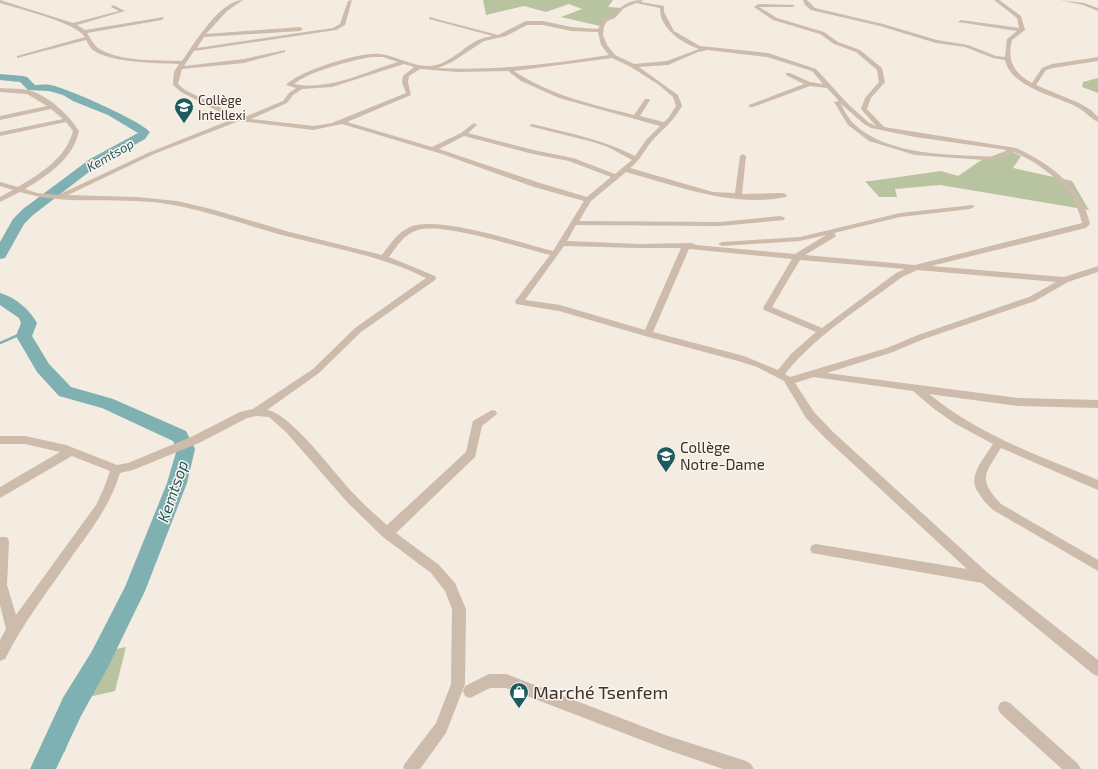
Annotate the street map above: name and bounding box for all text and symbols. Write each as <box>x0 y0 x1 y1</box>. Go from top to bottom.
place label: Collège Intellexi <box>198 92 246 123</box>
school or university icon: Collège Intellexi <box>173 96 195 124</box>
water label: Kemtsop <box>83 135 137 175</box>
place label: Collège Notre-Dame <box>680 438 765 473</box>
school or university icon: Collège Notre-Dame <box>655 445 677 473</box>
water label: Kemtsop <box>153 458 191 524</box>
shop icon: Marché Tsenfem <box>508 681 530 709</box>
place label: Marché Tsenfem <box>533 681 668 703</box>

